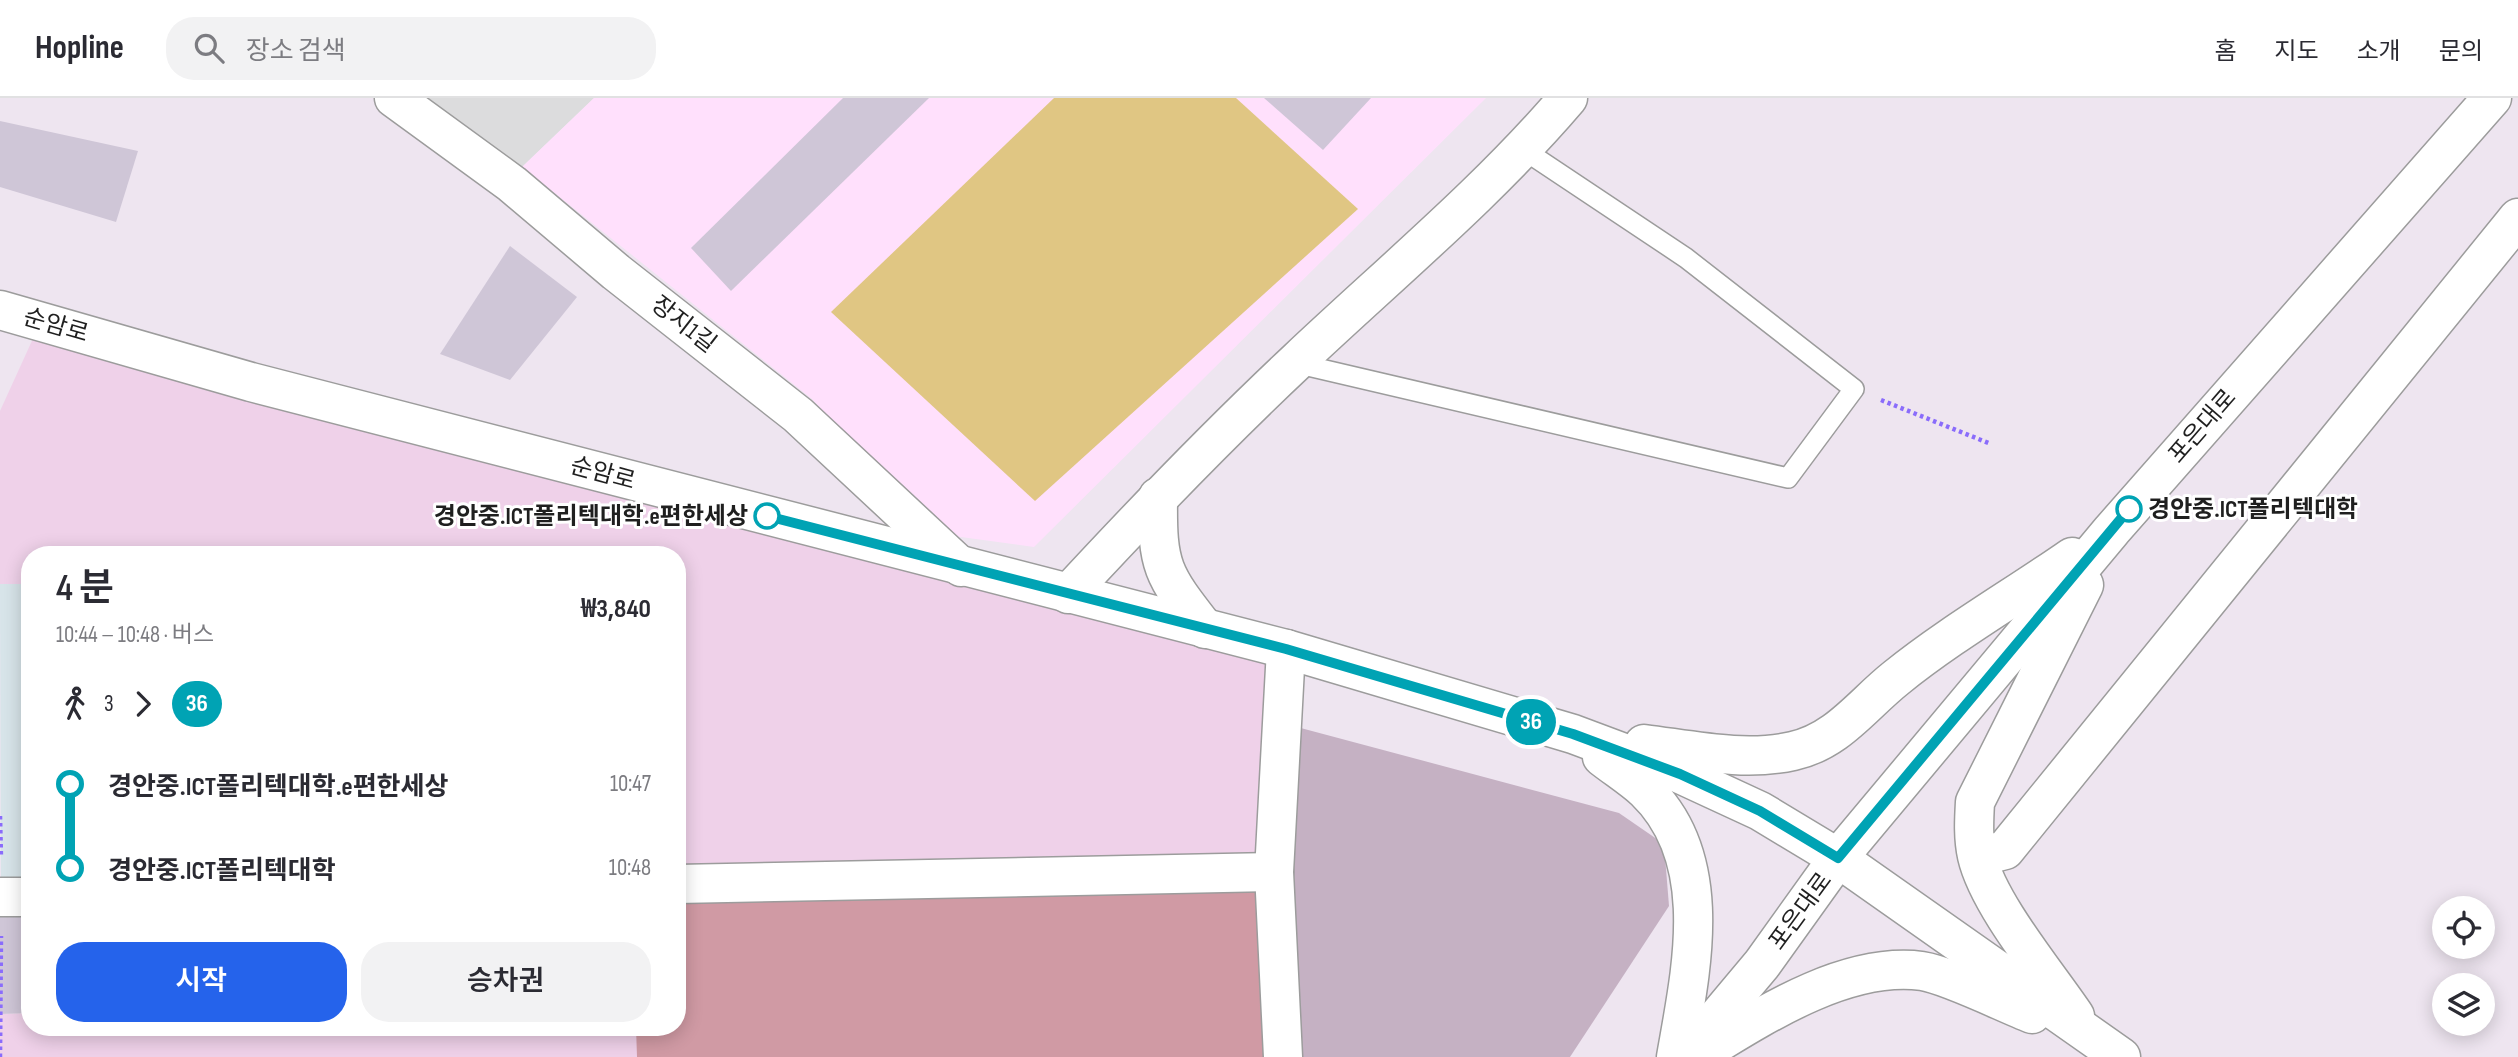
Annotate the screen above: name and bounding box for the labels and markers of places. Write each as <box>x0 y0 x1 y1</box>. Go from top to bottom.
place label: 경안중.ICT폴리텍대학 <box>2148 495 2358 524</box>
marker: 경안중.ICT폴리텍대학 <box>2116 496 2142 522</box>
place label: 경안중.ICT폴리텍대학.e편한세상 <box>434 502 748 531</box>
marker: 경안중.ICT폴리텍대학.e편한세상 <box>754 503 780 529</box>

